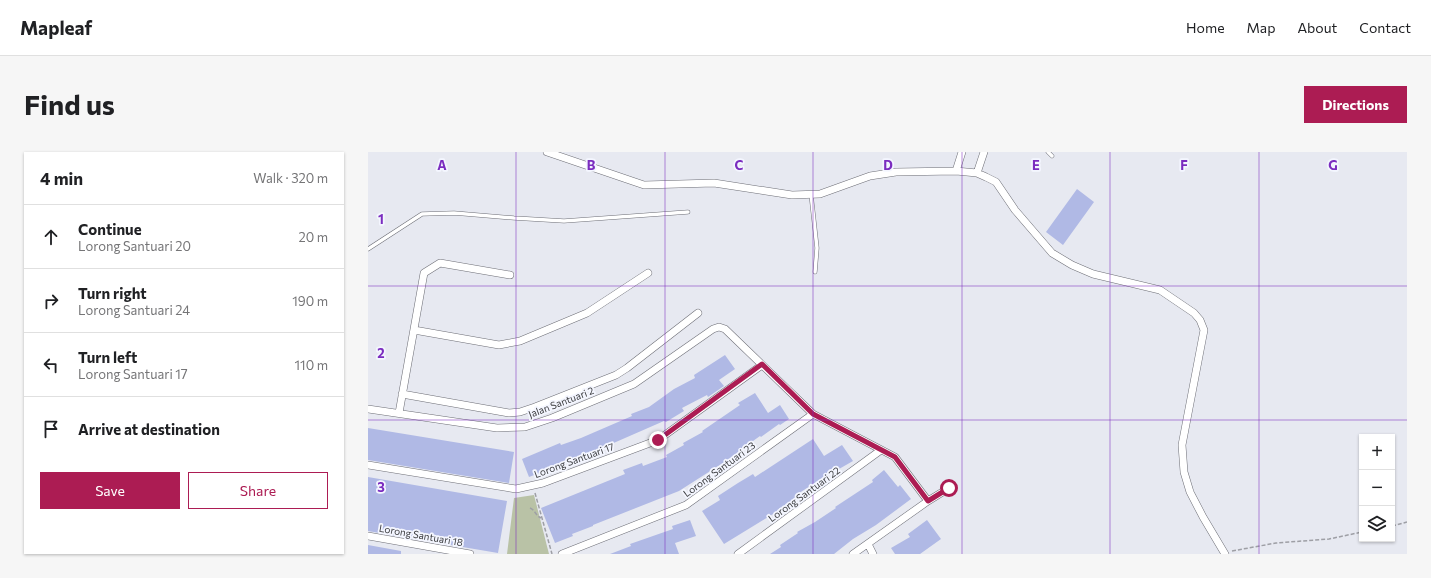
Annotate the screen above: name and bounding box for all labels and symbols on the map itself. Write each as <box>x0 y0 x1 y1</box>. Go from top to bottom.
text: A <box>437 157 447 173</box>
text: B <box>587 157 596 173</box>
text: C <box>735 157 744 173</box>
text: D <box>883 157 893 173</box>
text: E <box>1032 157 1040 173</box>
text: F <box>1180 157 1188 173</box>
text: G <box>1328 157 1338 173</box>
text: 1 <box>378 211 384 227</box>
text: 2 <box>377 345 385 361</box>
street label: Jalan Santuari 2 <box>526 384 596 420</box>
route end <box>649 431 667 449</box>
street label: Lorong Santuari 23 <box>681 439 758 499</box>
street label: Lorong Santuari 17 <box>532 440 616 480</box>
street label: Lorong Santuari 22 <box>766 464 843 524</box>
text: 3 <box>377 479 385 495</box>
route start <box>940 479 958 497</box>
street label: Lorong Santuari 18 <box>378 522 464 548</box>

